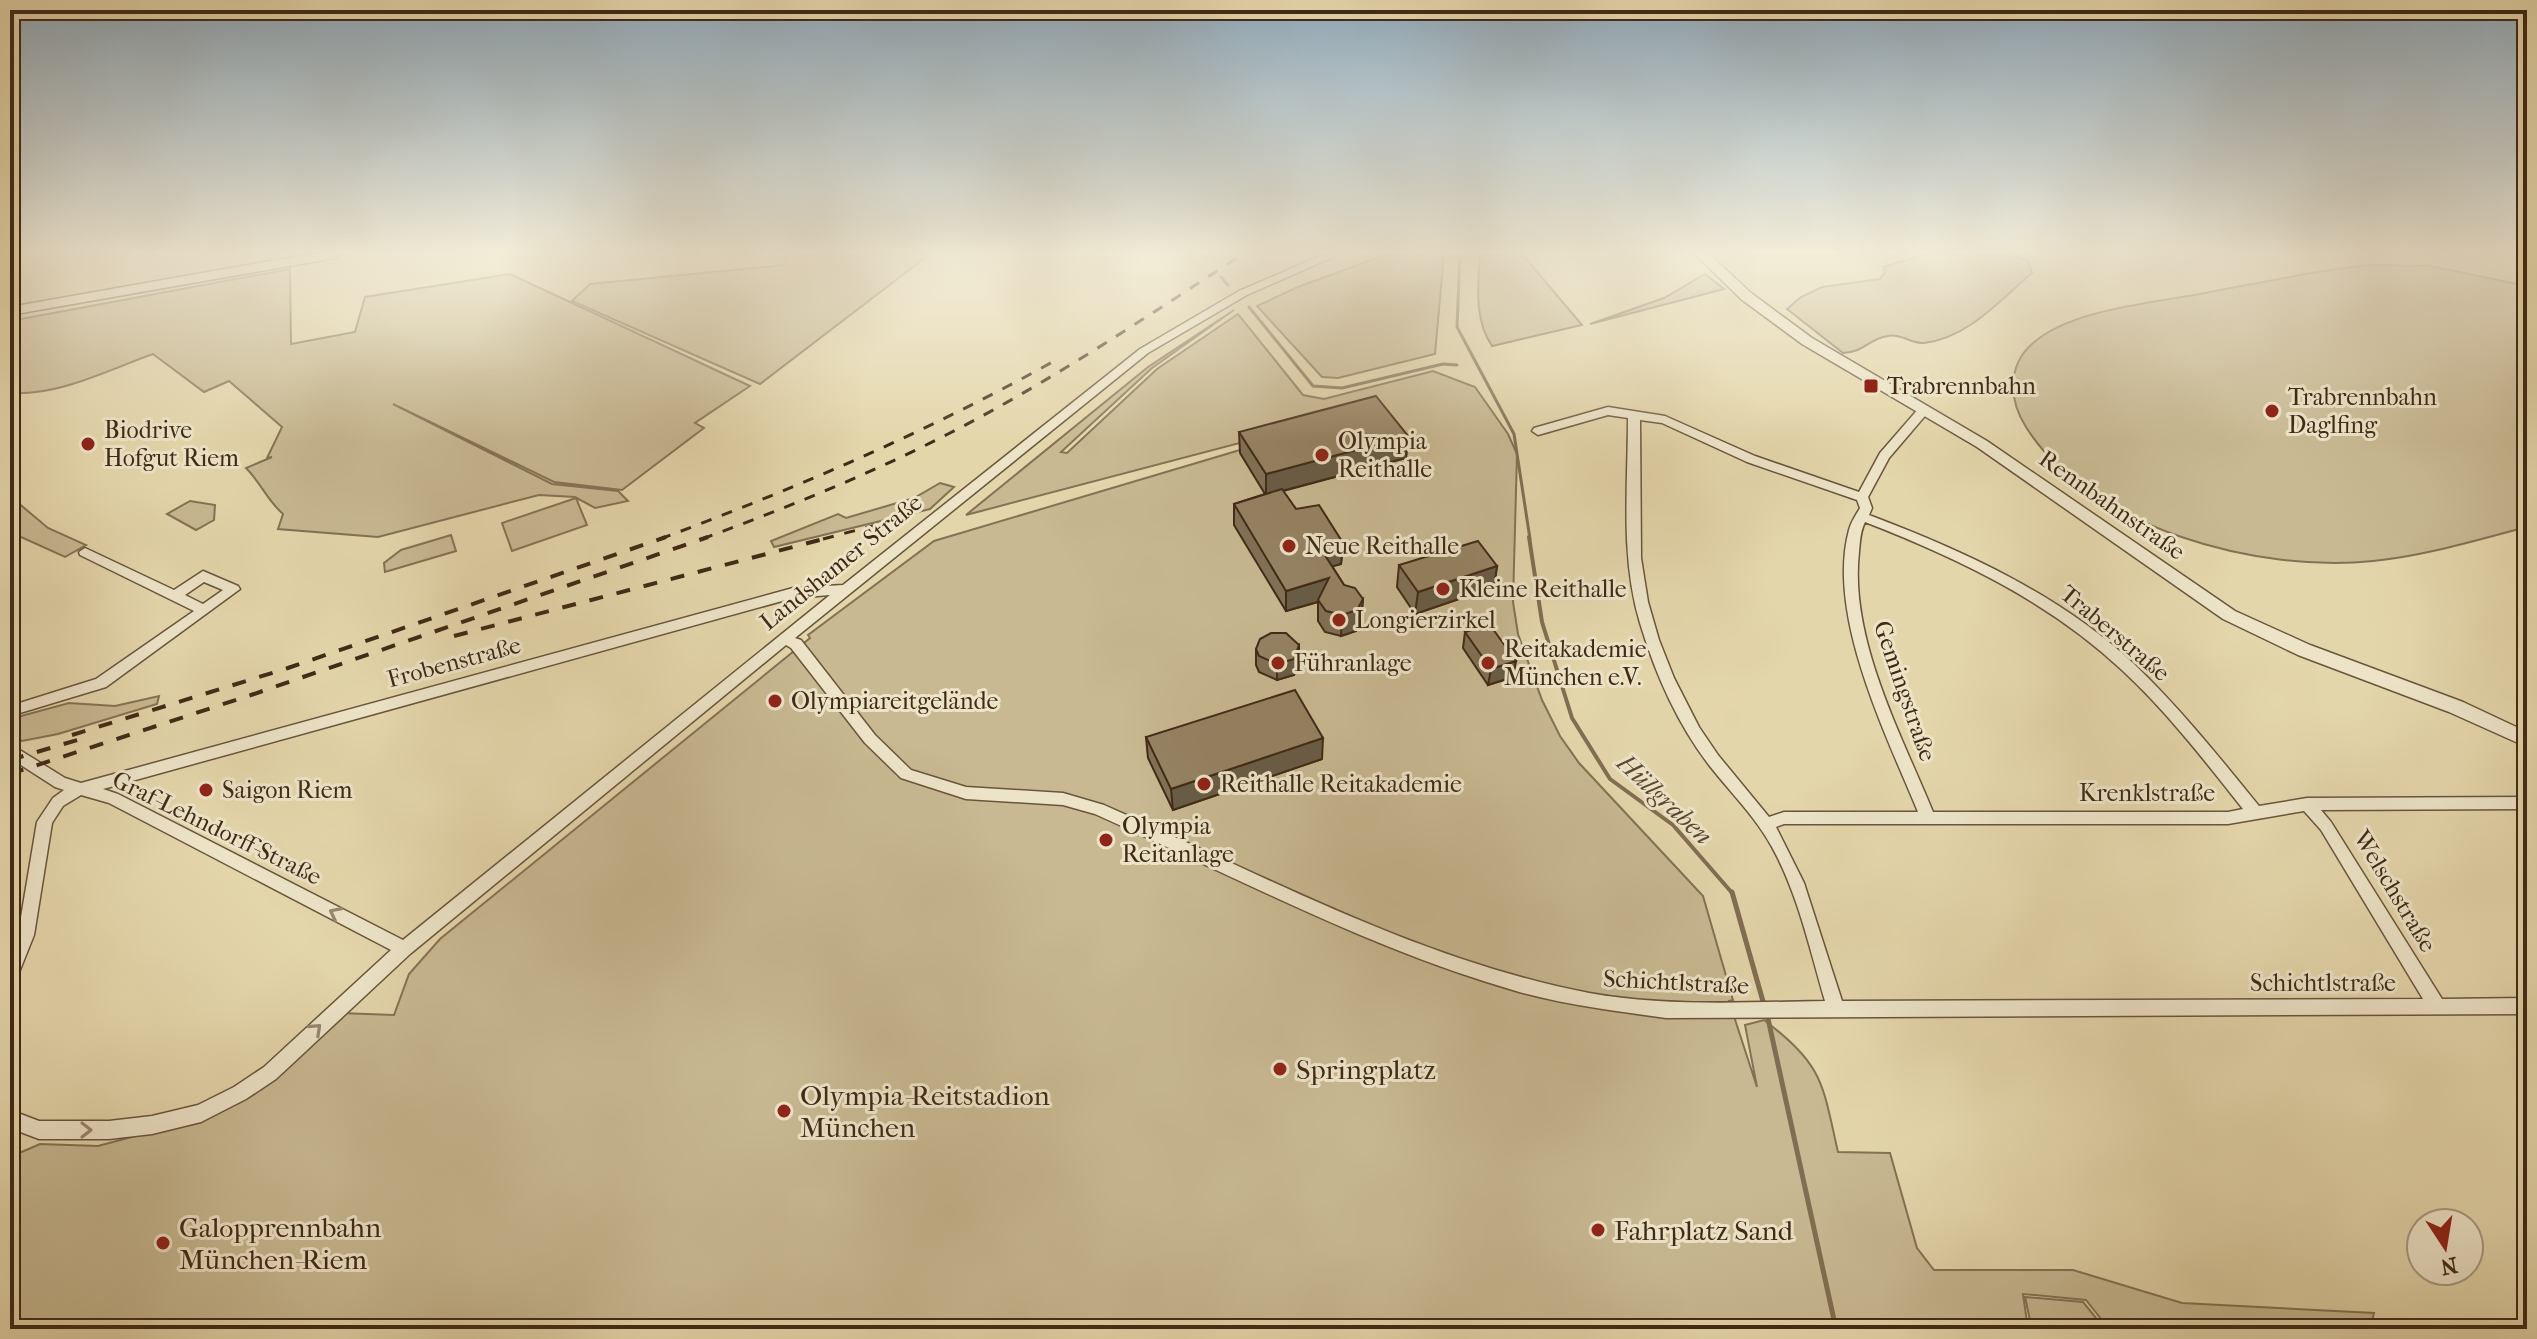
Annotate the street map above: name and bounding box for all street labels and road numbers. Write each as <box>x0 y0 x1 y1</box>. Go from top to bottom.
street label: Rennbahnstraße <box>2034 444 2190 566</box>
street label: Landshamer Straße <box>754 488 928 636</box>
street label: Traberstraße <box>2055 579 2176 687</box>
street label: Gemingstraße <box>1868 617 1942 765</box>
street label: Frobenstraße <box>384 631 524 693</box>
street label: Graf-Lehndorff-Straße <box>108 765 326 891</box>
street label: Krenklstraße <box>2079 779 2215 807</box>
street label: Welschstraße <box>2347 824 2442 957</box>
street label: Schichtlstraße <box>1602 964 1750 1000</box>
street label: Schichtlstraße <box>2250 969 2396 997</box>

